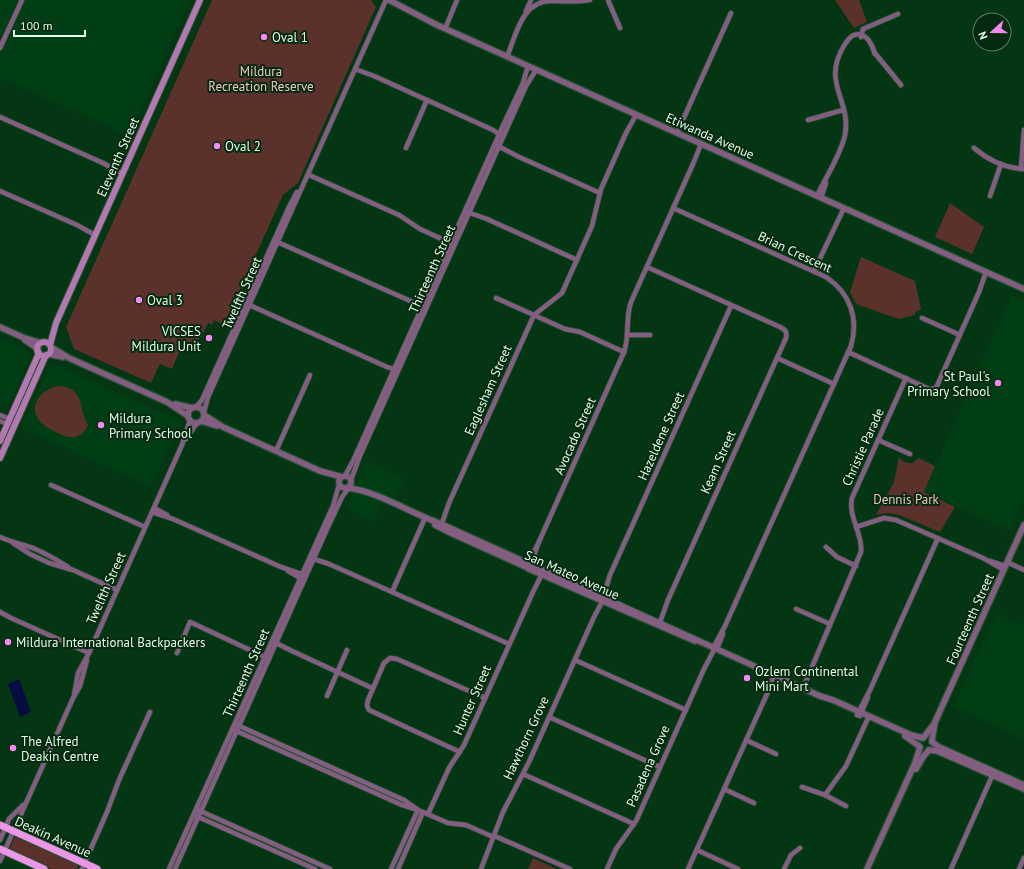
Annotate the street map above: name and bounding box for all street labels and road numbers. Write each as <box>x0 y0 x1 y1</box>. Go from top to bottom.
street label: Etiwanda Avenue <box>663 109 757 163</box>
street label: Eleventh Street <box>93 114 143 199</box>
street label: Thirteenth Street <box>405 221 459 316</box>
street label: Brian Crescent <box>755 227 835 277</box>
street label: Twelfth Street <box>218 254 266 332</box>
street label: Eaglesham Street <box>460 342 516 438</box>
street label: Hazeldene Street <box>634 389 688 483</box>
street label: Avocado Street <box>550 394 600 477</box>
street label: Christie Parade <box>838 405 888 489</box>
street label: Keam Street <box>696 427 740 496</box>
street label: San Mateo Avenue <box>522 546 622 604</box>
street label: Twelfth Street <box>82 549 130 627</box>
street label: Fourteenth Street <box>942 570 998 667</box>
street label: Thirteenth Street <box>219 625 273 720</box>
street label: Hunter Street <box>449 662 495 738</box>
street label: Hawthorn Grove <box>499 694 553 782</box>
street label: Pasadena Grove <box>622 722 674 810</box>
street label: Deakin Avenue <box>12 813 94 861</box>

